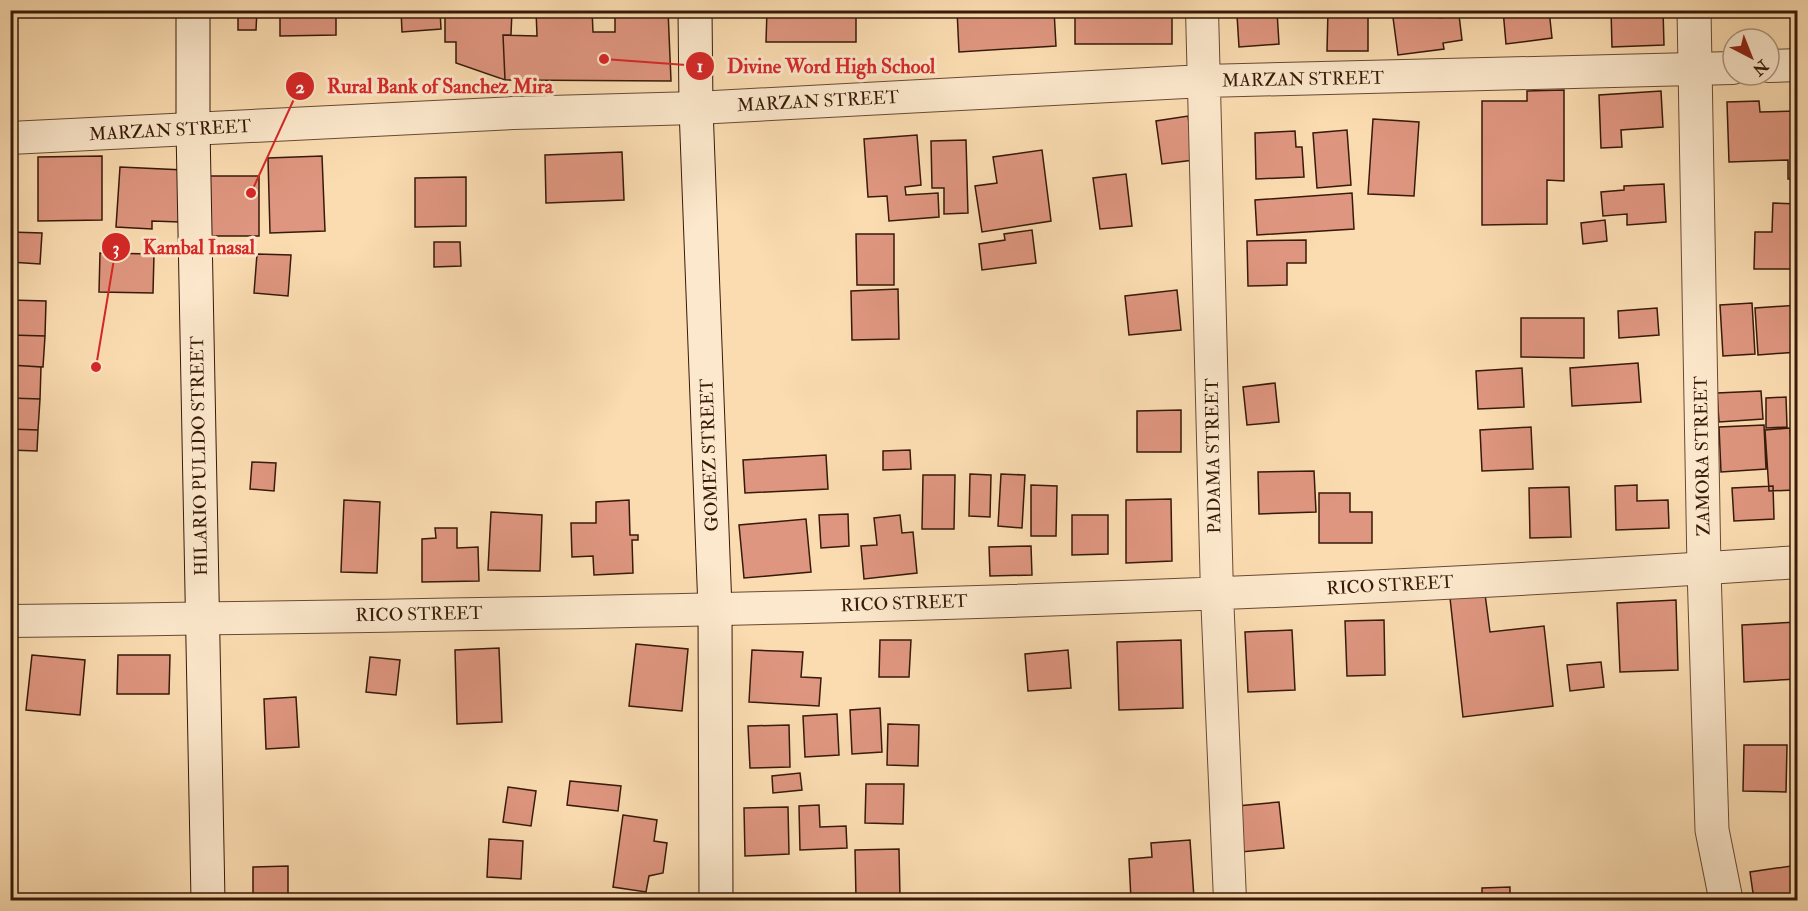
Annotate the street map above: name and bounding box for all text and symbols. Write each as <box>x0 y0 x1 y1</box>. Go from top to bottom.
north arrow <box>1721 27 1781 87</box>
callout: Divine Word High School <box>685 47 947 85</box>
text: Divine Word High School <box>727 54 936 80</box>
text: 1 <box>697 55 703 78</box>
text: N <box>1748 55 1773 80</box>
callout: Rural Bank of Sanchez Mira <box>285 67 565 105</box>
street label: MARZAN STREET <box>1222 67 1385 92</box>
text: Rural Bank of Sanchez Mira <box>327 74 554 99</box>
text: 2 <box>295 76 305 99</box>
street label: MARZAN STREET <box>736 86 900 117</box>
street label: MARZAN STREET <box>88 115 252 146</box>
callout: Kambal Inasal <box>101 228 266 266</box>
text: Kambal Inasal <box>143 235 256 260</box>
text: 3 <box>113 237 120 260</box>
street label: HILARIO PULIDO STREET <box>186 335 213 576</box>
street label: ZAMORA STREET <box>1690 375 1715 536</box>
street label: PADAMA STREET <box>1201 377 1226 534</box>
street label: GOMEZ STREET <box>695 378 724 532</box>
street label: RICO STREET <box>1326 571 1455 600</box>
street label: RICO STREET <box>840 590 969 617</box>
street label: RICO STREET <box>355 602 483 627</box>

